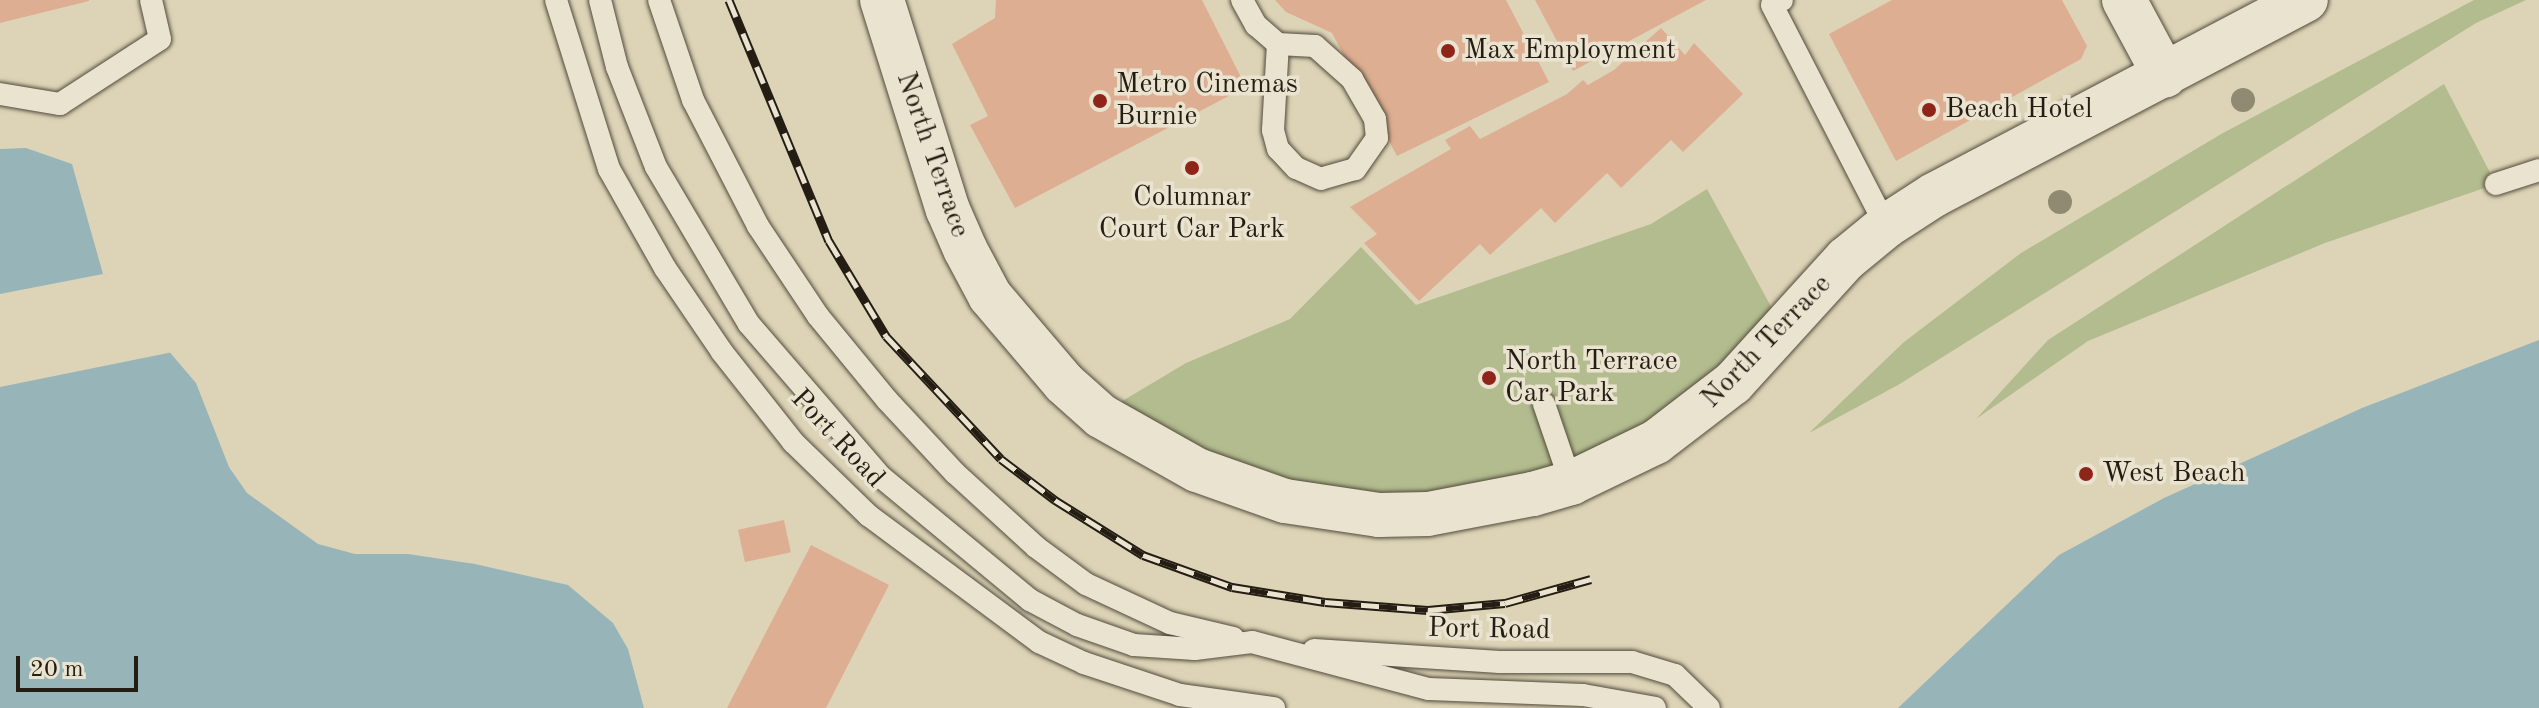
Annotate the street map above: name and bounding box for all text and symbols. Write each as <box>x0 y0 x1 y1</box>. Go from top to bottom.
place label: Max Employment <box>1464 34 1676 68</box>
marker: Max Employment <box>1439 42 1457 60</box>
street label: North Terrace <box>888 68 976 242</box>
place label: Metro Cinemas Burnie <box>1116 68 1298 134</box>
marker: Metro Cinemas Burnie <box>1091 92 1109 110</box>
place label: Beach Hotel <box>1945 93 2093 127</box>
marker: Beach Hotel <box>1920 101 1938 119</box>
marker: Columnar Court Car Park <box>1183 159 1201 177</box>
place label: Columnar Court Car Park <box>1099 181 1285 247</box>
street label: North Terrace <box>1695 268 1839 416</box>
place label: North Terrace Car Park <box>1505 345 1678 411</box>
marker: North Terrace Car Park <box>1480 369 1498 387</box>
street label: Port Road <box>783 383 891 495</box>
place label: West Beach <box>2102 457 2245 491</box>
marker: West Beach <box>2077 465 2095 483</box>
street label: Port Road <box>1427 612 1551 648</box>
scale bar <box>20 640 142 690</box>
text: 20 m <box>30 658 84 682</box>

